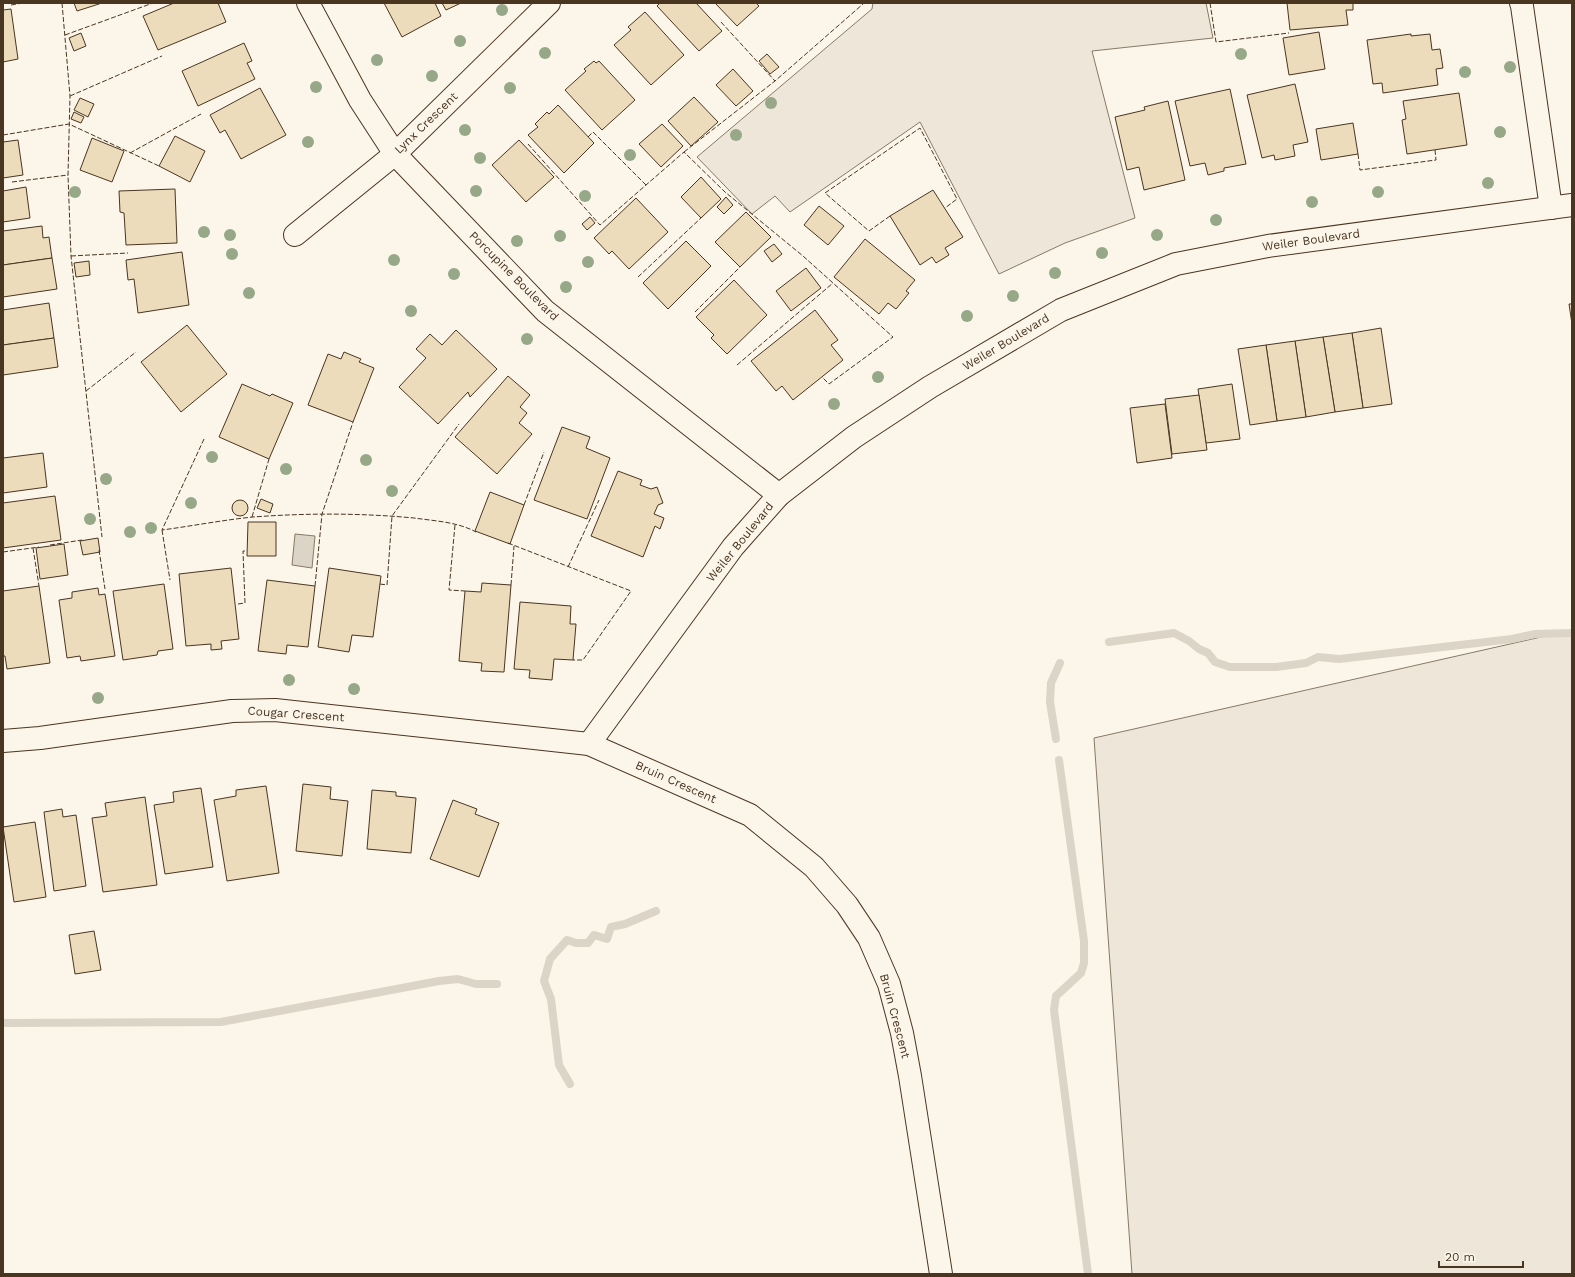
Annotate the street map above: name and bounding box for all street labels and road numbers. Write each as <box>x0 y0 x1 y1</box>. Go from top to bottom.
street label: Lynx Crescent <box>392 89 460 157</box>
street label: Weiler Boulevard <box>1261 226 1361 254</box>
street label: Porcupine Boulevard <box>466 228 562 324</box>
street label: Weiler Boulevard <box>960 311 1052 373</box>
street label: Weiler Boulevard <box>704 499 776 585</box>
street label: Cougar Crescent <box>247 704 345 724</box>
street label: Bruin Crescent <box>633 758 719 806</box>
street label: Bruin Crescent <box>877 972 913 1060</box>

